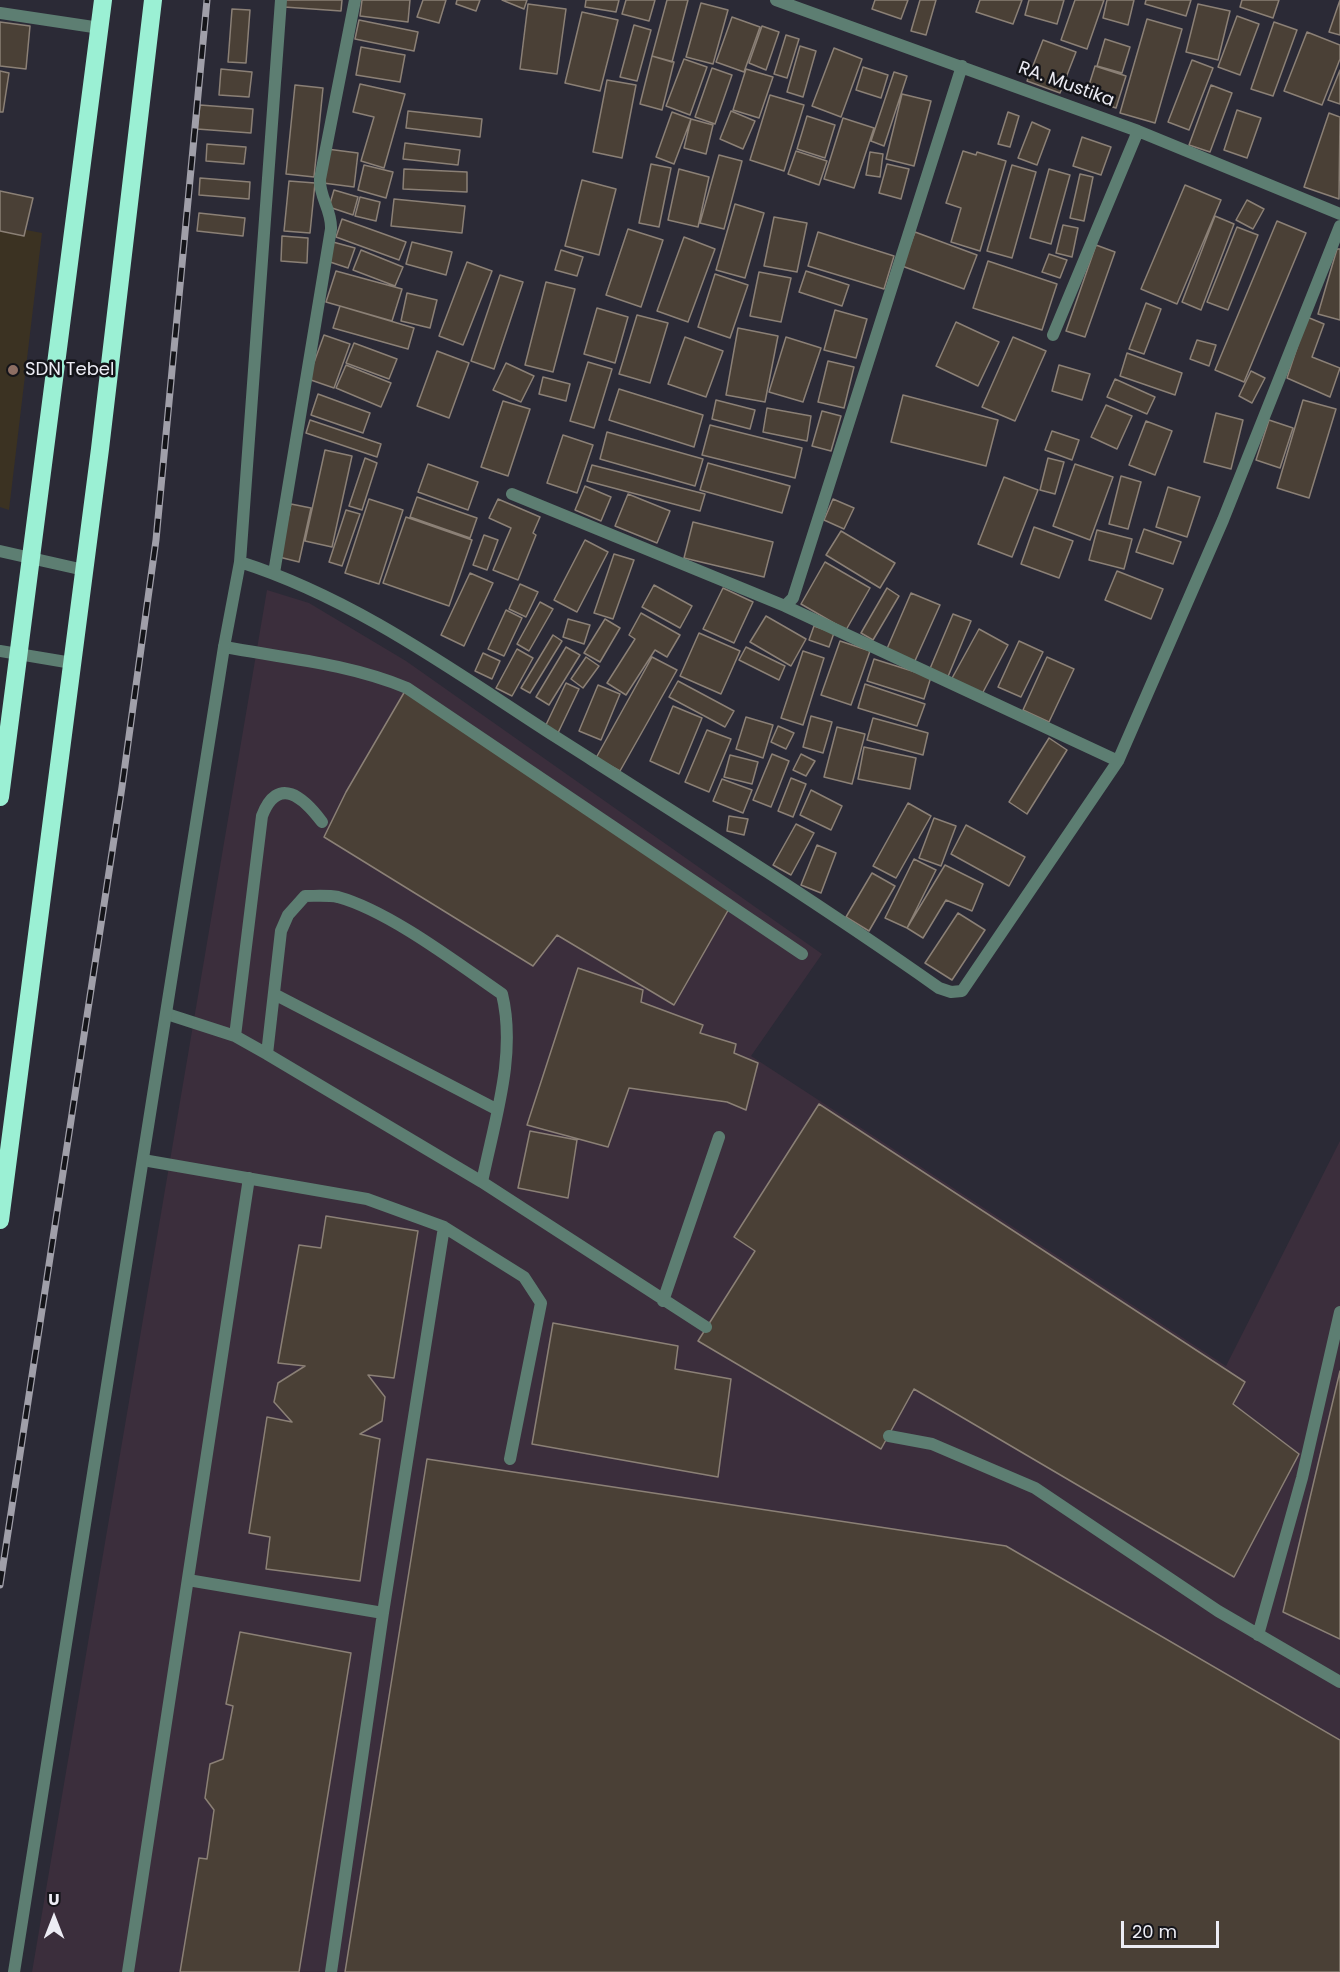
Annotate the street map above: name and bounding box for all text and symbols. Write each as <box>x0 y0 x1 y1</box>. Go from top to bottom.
street label: RA. Mustika <box>1015 58 1117 112</box>
place label: SDN Tebel <box>25 359 114 381</box>
marker: SDN Tebel <box>6 363 20 377</box>
north arrow <box>24 1888 84 1948</box>
text: U <box>48 1888 60 1911</box>
scale bar <box>1124 1909 1222 1947</box>
text: 20 m <box>1132 1919 1177 1944</box>

